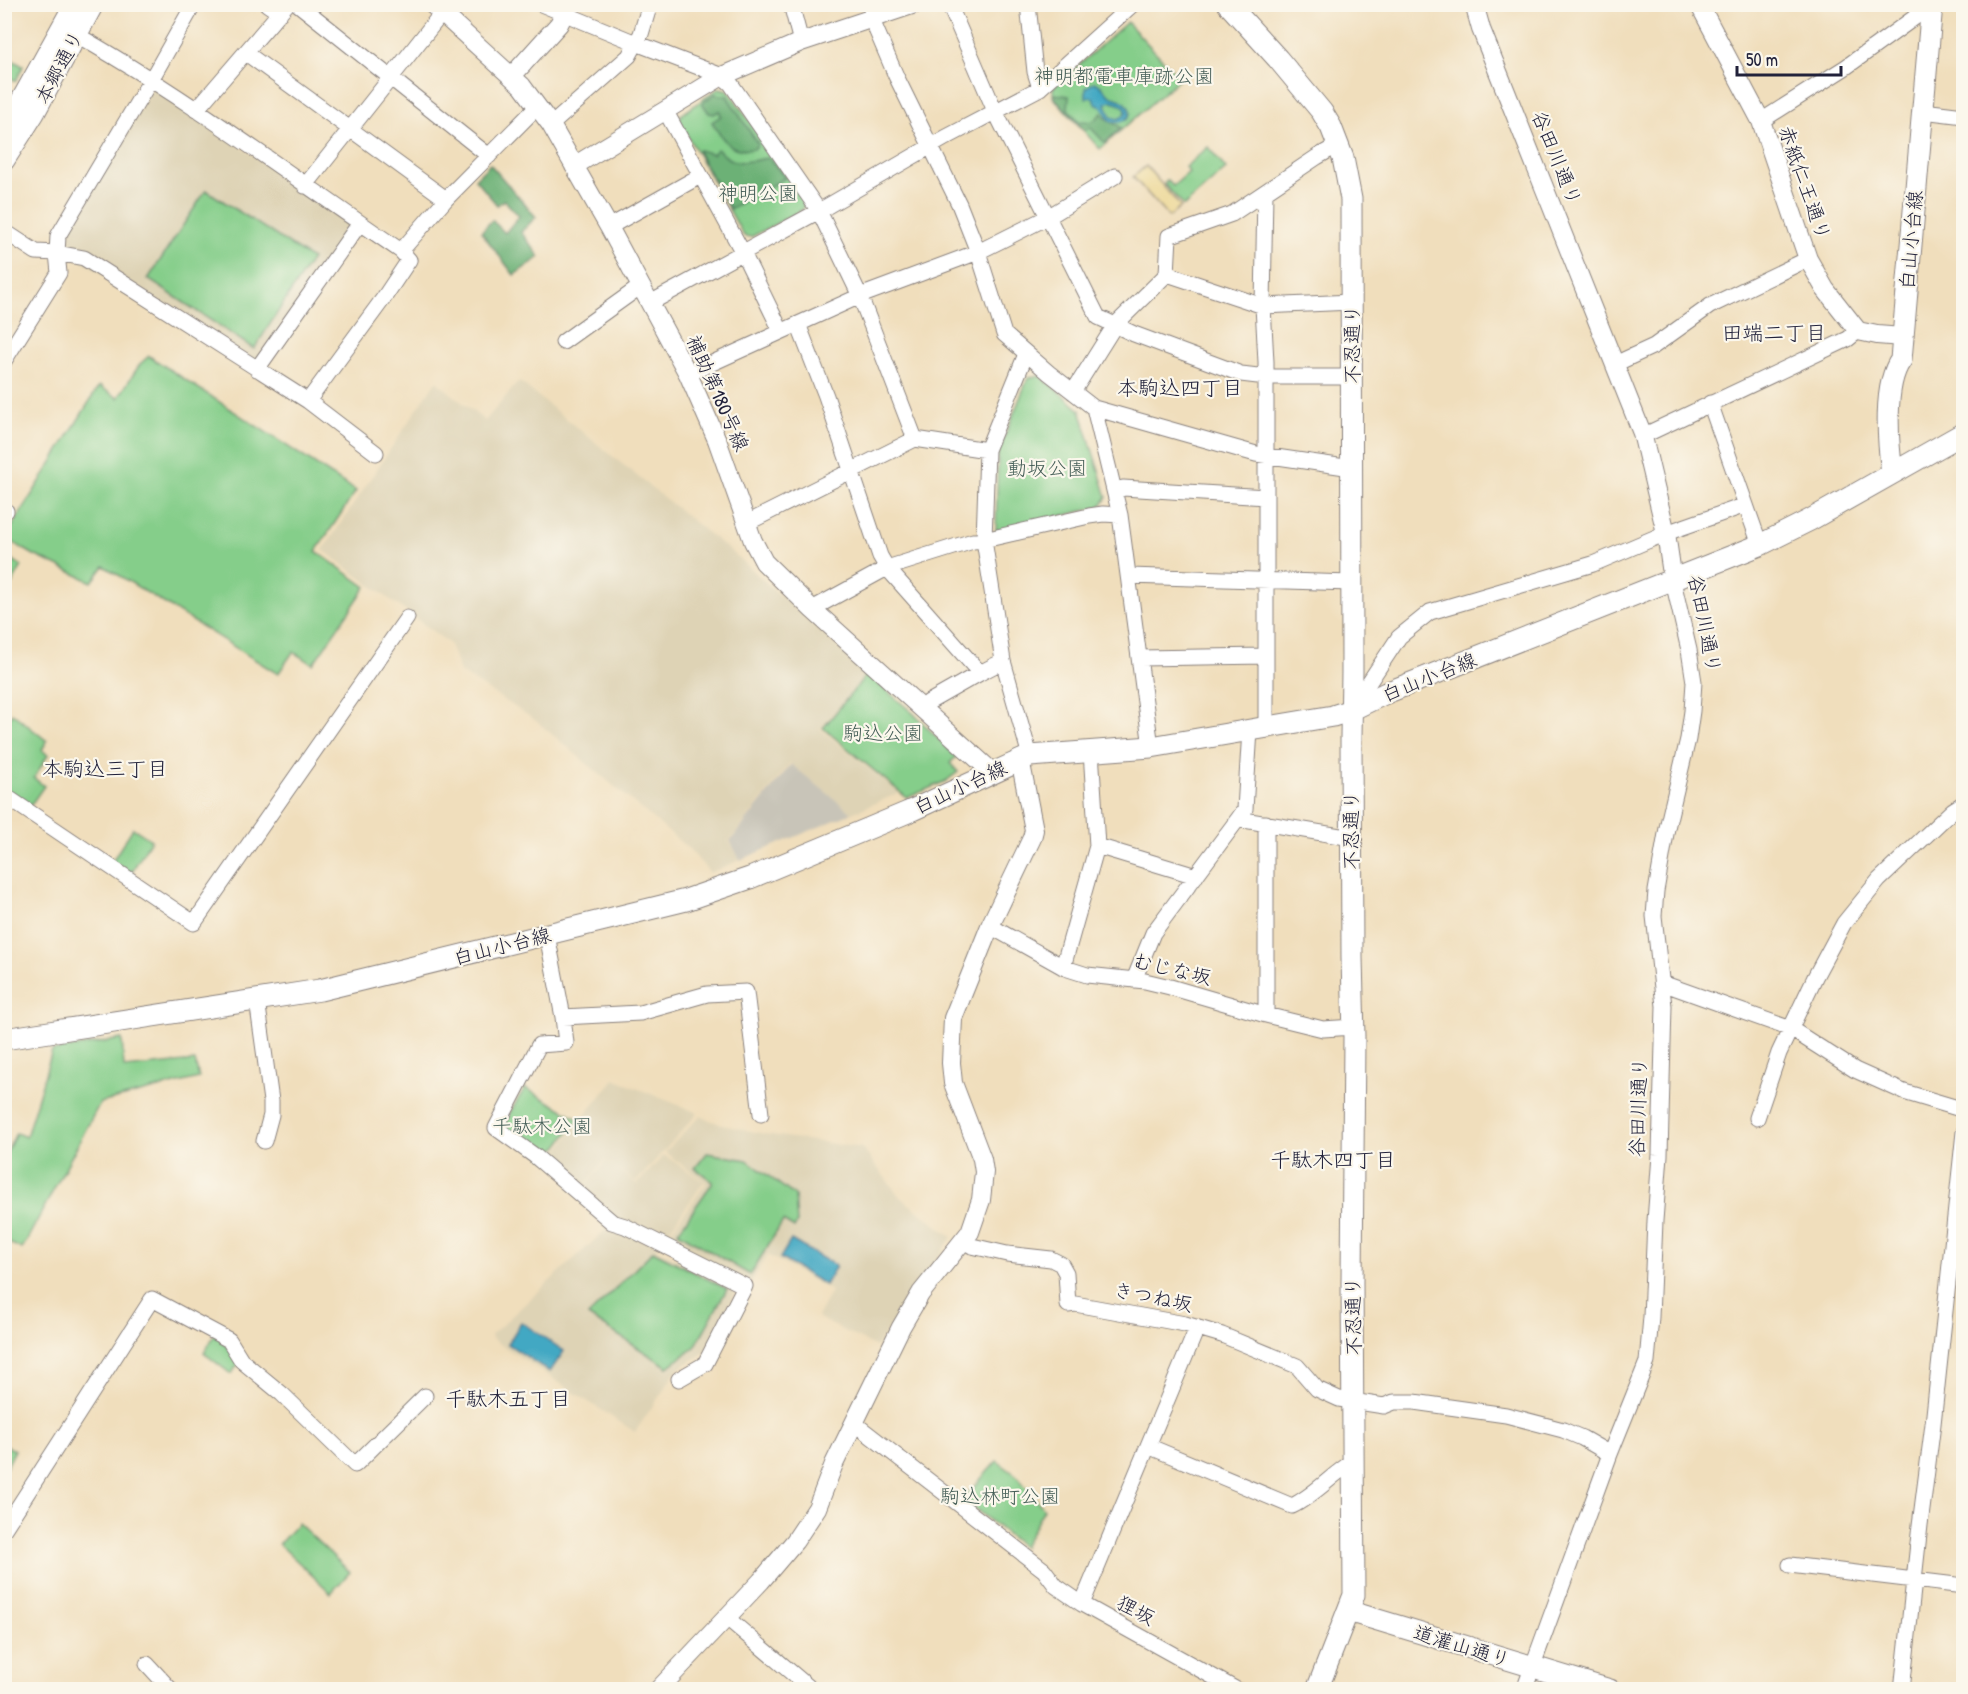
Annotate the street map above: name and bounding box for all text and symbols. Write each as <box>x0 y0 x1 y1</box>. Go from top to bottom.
street label: 本郷通り <box>28 25 89 108</box>
scale bar <box>1737 39 1840 77</box>
text: 50 m <box>1746 47 1778 72</box>
park label: 神明都電車庫跡公園 <box>1034 62 1214 89</box>
street label: 谷田川通り <box>1526 106 1589 209</box>
street label: 赤紙仁王通り <box>1773 122 1838 244</box>
park label: 神明公園 <box>718 179 798 206</box>
street label: 白山小台線 <box>1893 189 1928 291</box>
street label: 不忍通り <box>1338 304 1365 384</box>
district label: 田端二丁目 <box>1722 318 1827 347</box>
street label: 補助第180号線 <box>681 330 756 455</box>
district label: 本駒込四丁目 <box>1117 373 1243 402</box>
park label: 動坂公園 <box>1007 454 1087 481</box>
street label: 谷田川通り <box>1683 572 1728 676</box>
street label: 白山小台線 <box>1377 645 1480 708</box>
park label: 駒込公園 <box>843 719 923 746</box>
street label: 白山小台線 <box>909 753 1011 820</box>
district label: 本駒込三丁目 <box>42 754 168 783</box>
street label: 不忍通り <box>1337 790 1364 870</box>
street label: 白山小台線 <box>450 920 554 971</box>
street label: むじな坂 <box>1130 946 1214 991</box>
street label: 谷田川通り <box>1622 1057 1653 1157</box>
park label: 千駄木公園 <box>492 1112 592 1139</box>
district label: 千駄木四丁目 <box>1270 1145 1396 1174</box>
street label: きつね坂 <box>1111 1276 1195 1317</box>
street label: 不忍通り <box>1338 1276 1367 1356</box>
district label: 千駄木五丁目 <box>445 1384 571 1413</box>
park label: 駒込林町公園 <box>940 1482 1060 1509</box>
street label: 狸坂 <box>1112 1588 1160 1631</box>
street label: 道灌山通り <box>1410 1618 1514 1673</box>

